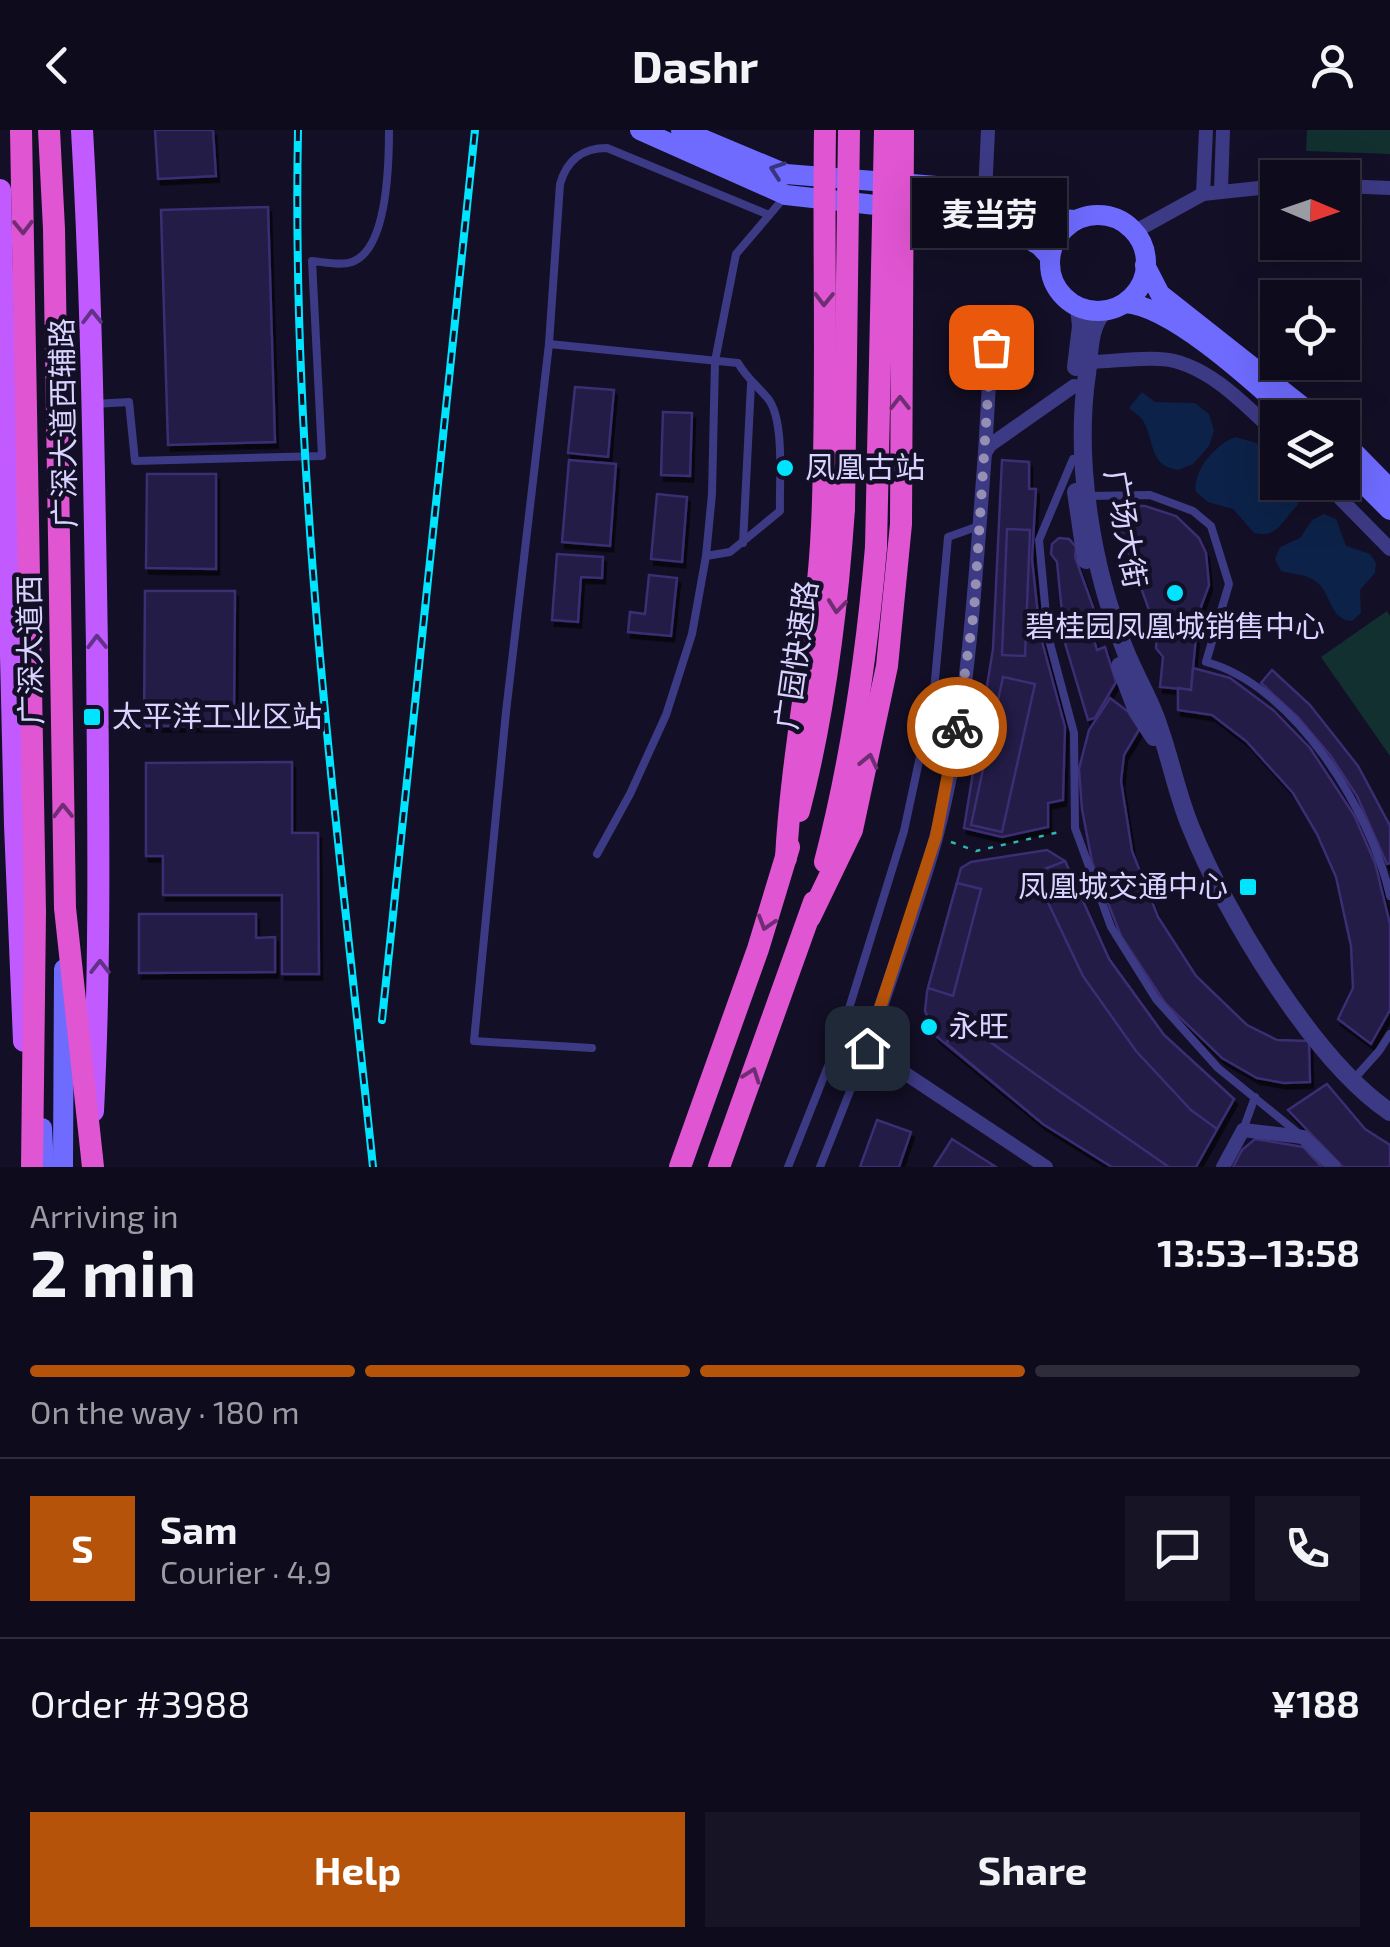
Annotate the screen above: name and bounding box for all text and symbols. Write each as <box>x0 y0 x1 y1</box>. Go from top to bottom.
icon: back <box>30 38 85 93</box>
text: Dashr <box>632 38 758 92</box>
icon: person <box>1305 38 1360 93</box>
north arrow <box>1260 160 1360 260</box>
map controls <box>1260 160 1360 500</box>
one-way arrow <box>770 161 787 181</box>
callout: 麦当劳 <box>914 177 1068 247</box>
text: 麦当劳 <box>941 194 1038 232</box>
one-way arrow <box>13 220 34 236</box>
button: locate <box>1260 280 1360 380</box>
one-way arrow <box>813 292 835 307</box>
pin <box>949 305 1034 390</box>
one-way arrow <box>82 309 103 325</box>
street label: 广深大道西辅路 <box>42 318 82 528</box>
icon: bag <box>964 320 1019 375</box>
one-way arrow <box>889 394 911 410</box>
button: layers <box>1260 400 1360 500</box>
place label: 凤凰古站 <box>805 448 925 484</box>
marker: 凤凰古站 <box>774 457 796 479</box>
street label: 广场大街 <box>1099 466 1155 591</box>
street label: 广深大道西 <box>10 575 48 725</box>
street label: 广园快速路 <box>767 578 823 731</box>
marker: 碧桂园凤凰城销售中心 <box>1164 582 1186 604</box>
one-way arrow <box>827 598 848 614</box>
place label: 碧桂园凤凰城销售中心 <box>1025 607 1325 643</box>
one-way arrow <box>86 634 107 650</box>
courier <box>907 677 1007 777</box>
place label: 太平洋工业区站 <box>112 697 322 733</box>
icon: bike <box>930 700 985 755</box>
marker: 太平洋工业区站 <box>81 706 103 728</box>
one-way arrow <box>857 752 878 769</box>
one-way arrow <box>53 802 74 818</box>
place label: 凤凰城交通中心 <box>1018 867 1228 903</box>
marker: 凤凰城交通中心 <box>1237 876 1259 898</box>
one-way arrow <box>757 913 778 930</box>
one-way arrow <box>89 959 110 975</box>
pin <box>825 1006 910 1091</box>
place label: 永旺 <box>949 1007 1009 1043</box>
marker: 永旺 <box>918 1016 940 1038</box>
icon: home <box>840 1021 895 1076</box>
one-way arrow <box>740 1068 761 1085</box>
text: Arriving in <box>30 1196 179 1234</box>
text: 13:53–13:58 <box>1157 1229 1360 1275</box>
text: 2 min <box>30 1232 196 1310</box>
text: On the way · 180 m <box>30 1392 300 1430</box>
button: chat <box>1125 1496 1230 1601</box>
button: phone <box>1255 1496 1360 1601</box>
text: Sam <box>160 1506 237 1552</box>
text: S <box>71 1525 94 1571</box>
text: Courier · 4.9 <box>160 1552 332 1590</box>
text: Order #3988 <box>30 1680 250 1726</box>
text: ¥188 <box>1271 1680 1360 1726</box>
button: Help <box>30 1812 685 1927</box>
button: Share <box>705 1812 1360 1927</box>

